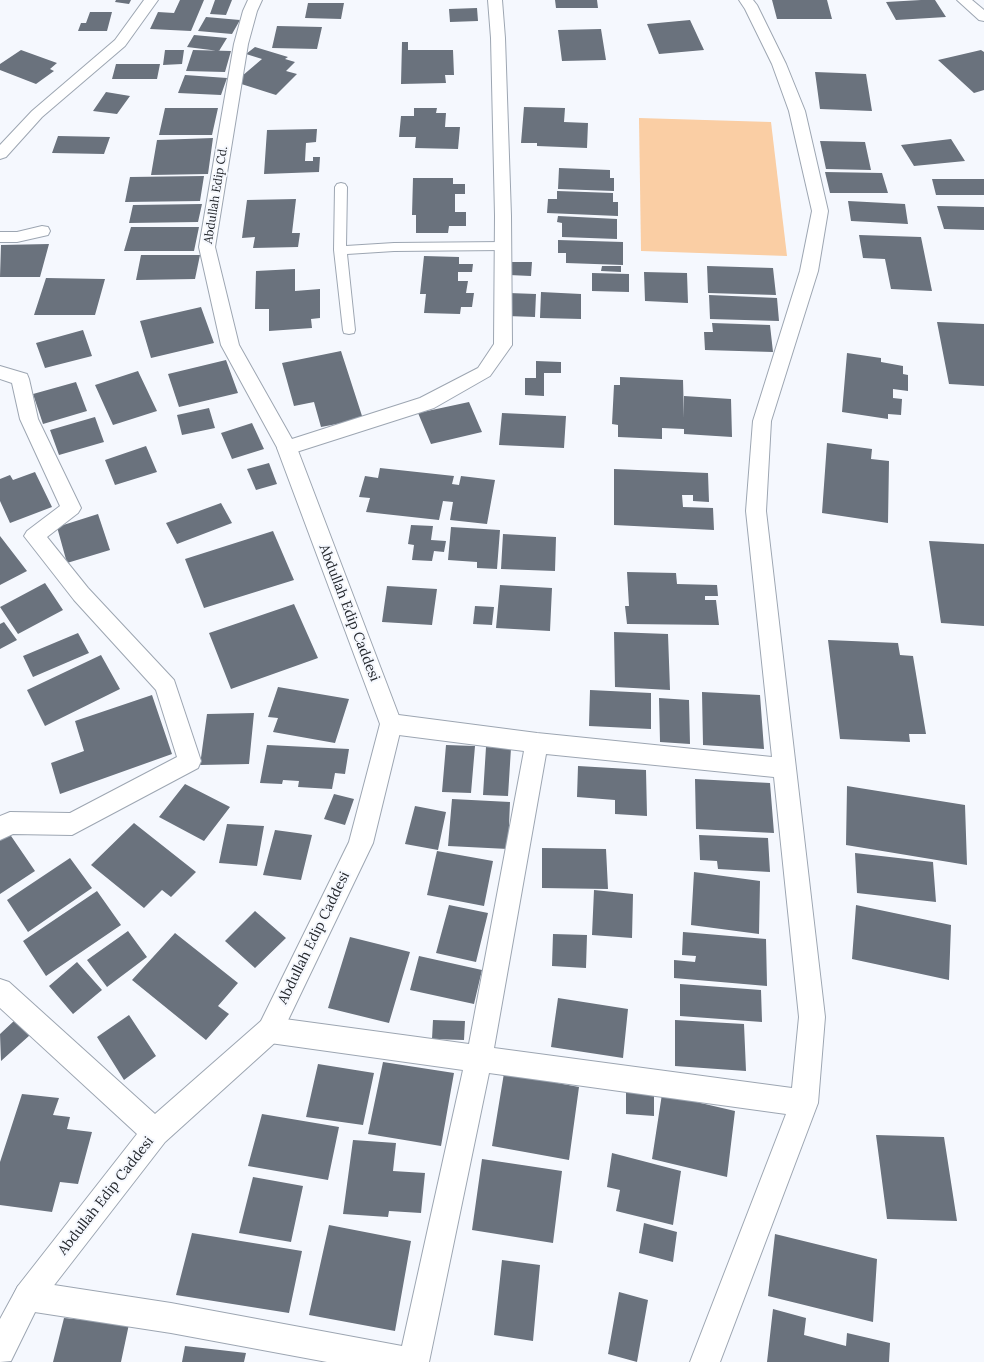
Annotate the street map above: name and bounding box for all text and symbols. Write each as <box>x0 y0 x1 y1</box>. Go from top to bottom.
street label: Abdullah Edip Cd. <box>201 145 231 245</box>
street label: Abdullah Edip Caddesi <box>315 542 383 684</box>
street label: Abdullah Edip Caddesi <box>275 869 353 1007</box>
street label: Abdullah Edip Caddesi <box>55 1134 157 1258</box>

